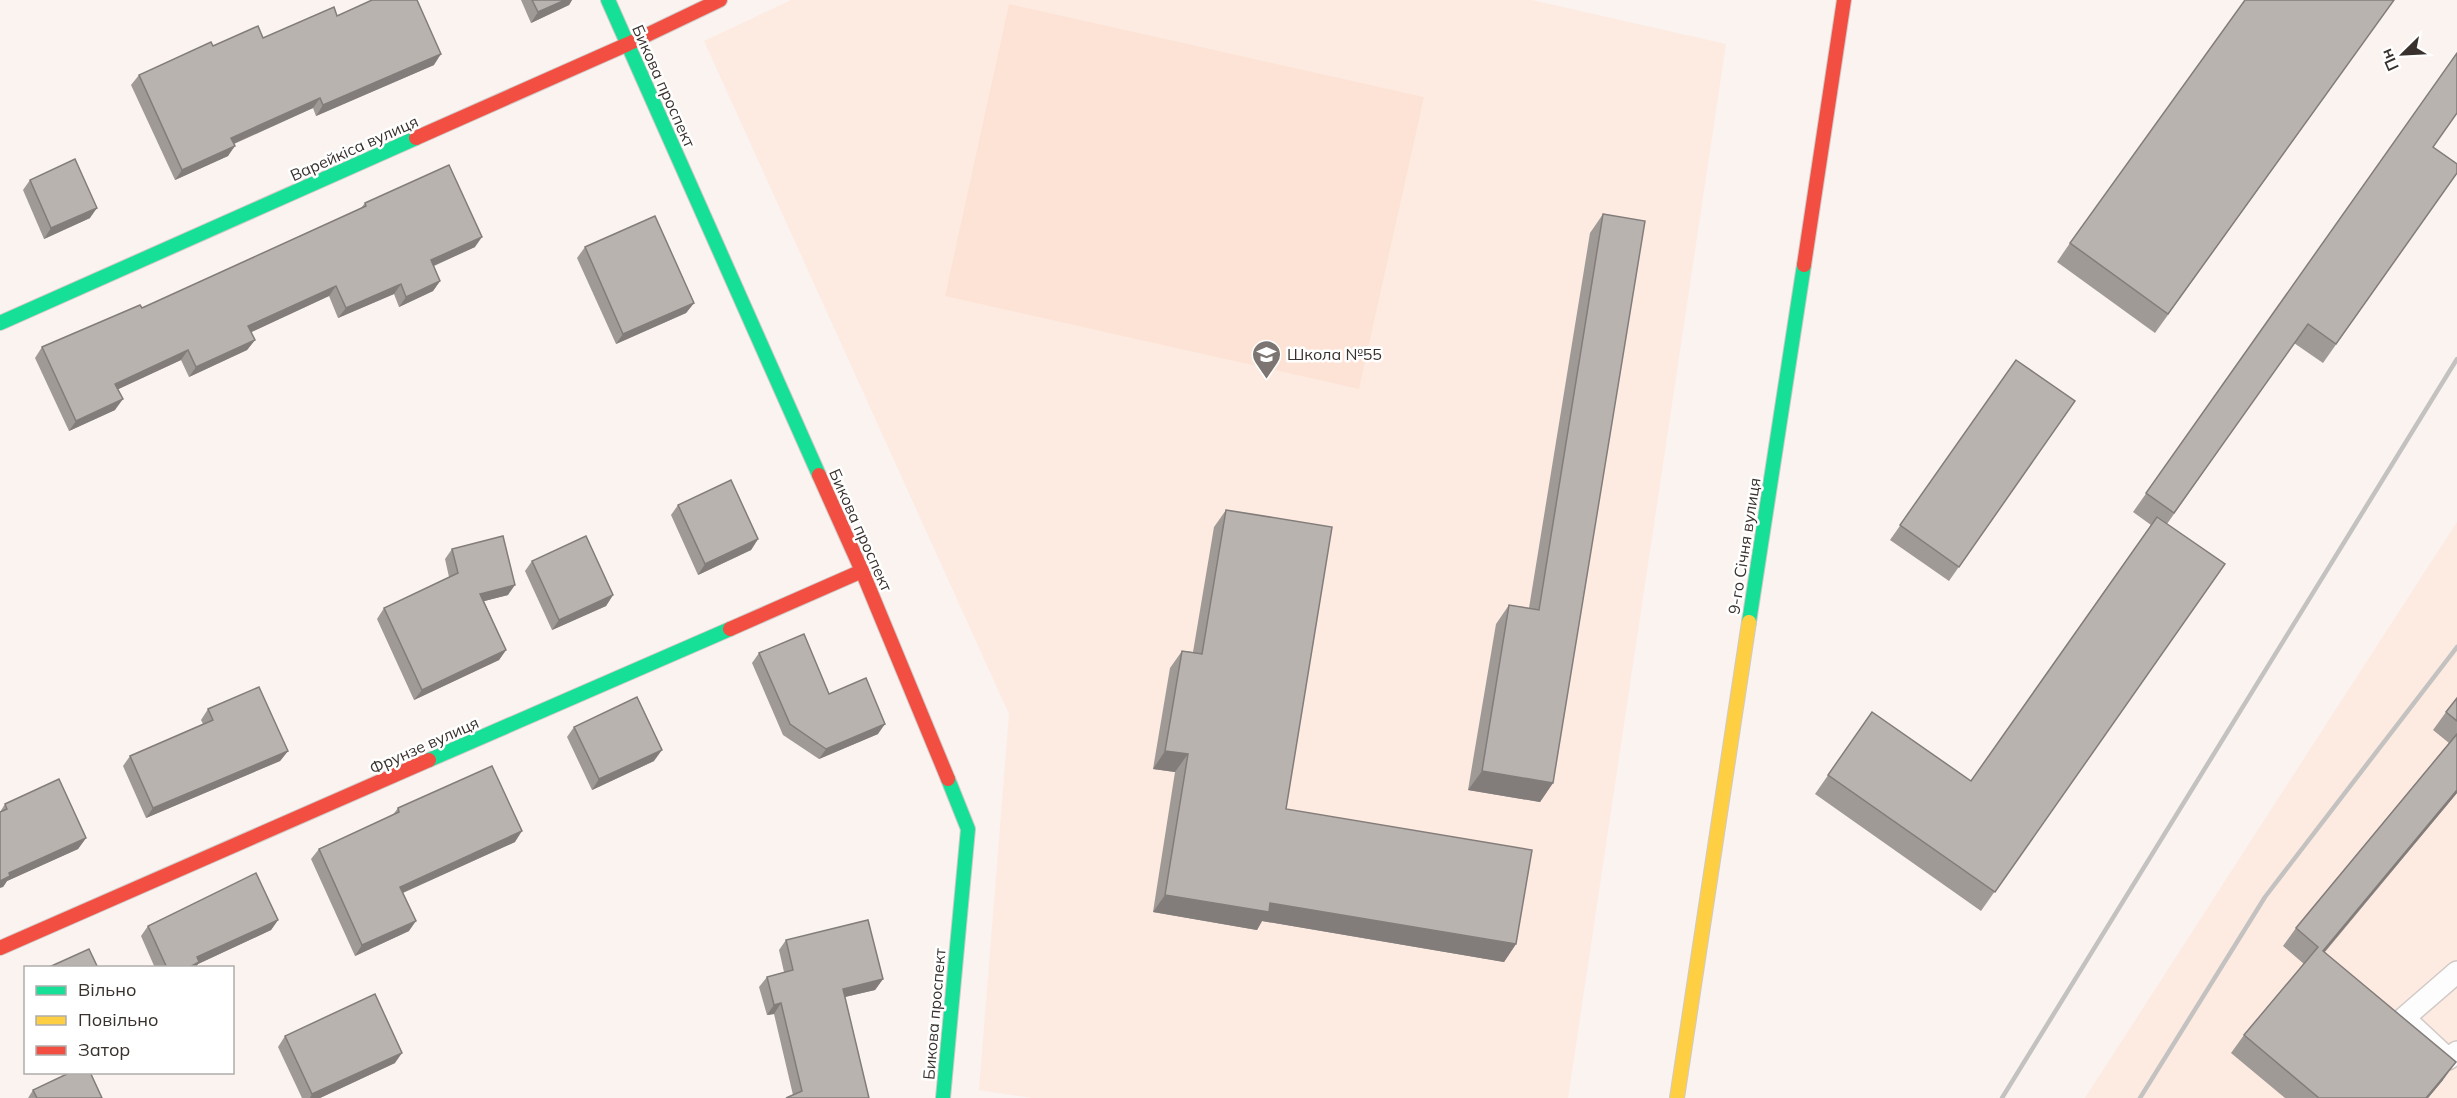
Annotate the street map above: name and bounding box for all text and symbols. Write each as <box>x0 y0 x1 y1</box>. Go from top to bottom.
street label: Бикова проспект <box>628 22 700 151</box>
north arrow <box>2373 24 2433 84</box>
text: Пн <box>2376 46 2403 74</box>
street label: Варейкіса вулиця <box>287 111 421 185</box>
school or university icon: Школа №55 <box>1250 338 1282 380</box>
place label: Школа №55 <box>1287 344 1382 364</box>
street label: Бикова проспект <box>825 466 897 595</box>
street label: 9-го Січня вулиця <box>1723 476 1765 616</box>
street label: Фрунзе вулиця <box>366 712 482 778</box>
street label: Бикова проспект <box>918 947 950 1081</box>
legend <box>24 966 234 1074</box>
text: Вільно <box>78 978 136 1001</box>
text: Повільно <box>78 1008 158 1031</box>
text: Затор <box>78 1038 130 1061</box>

